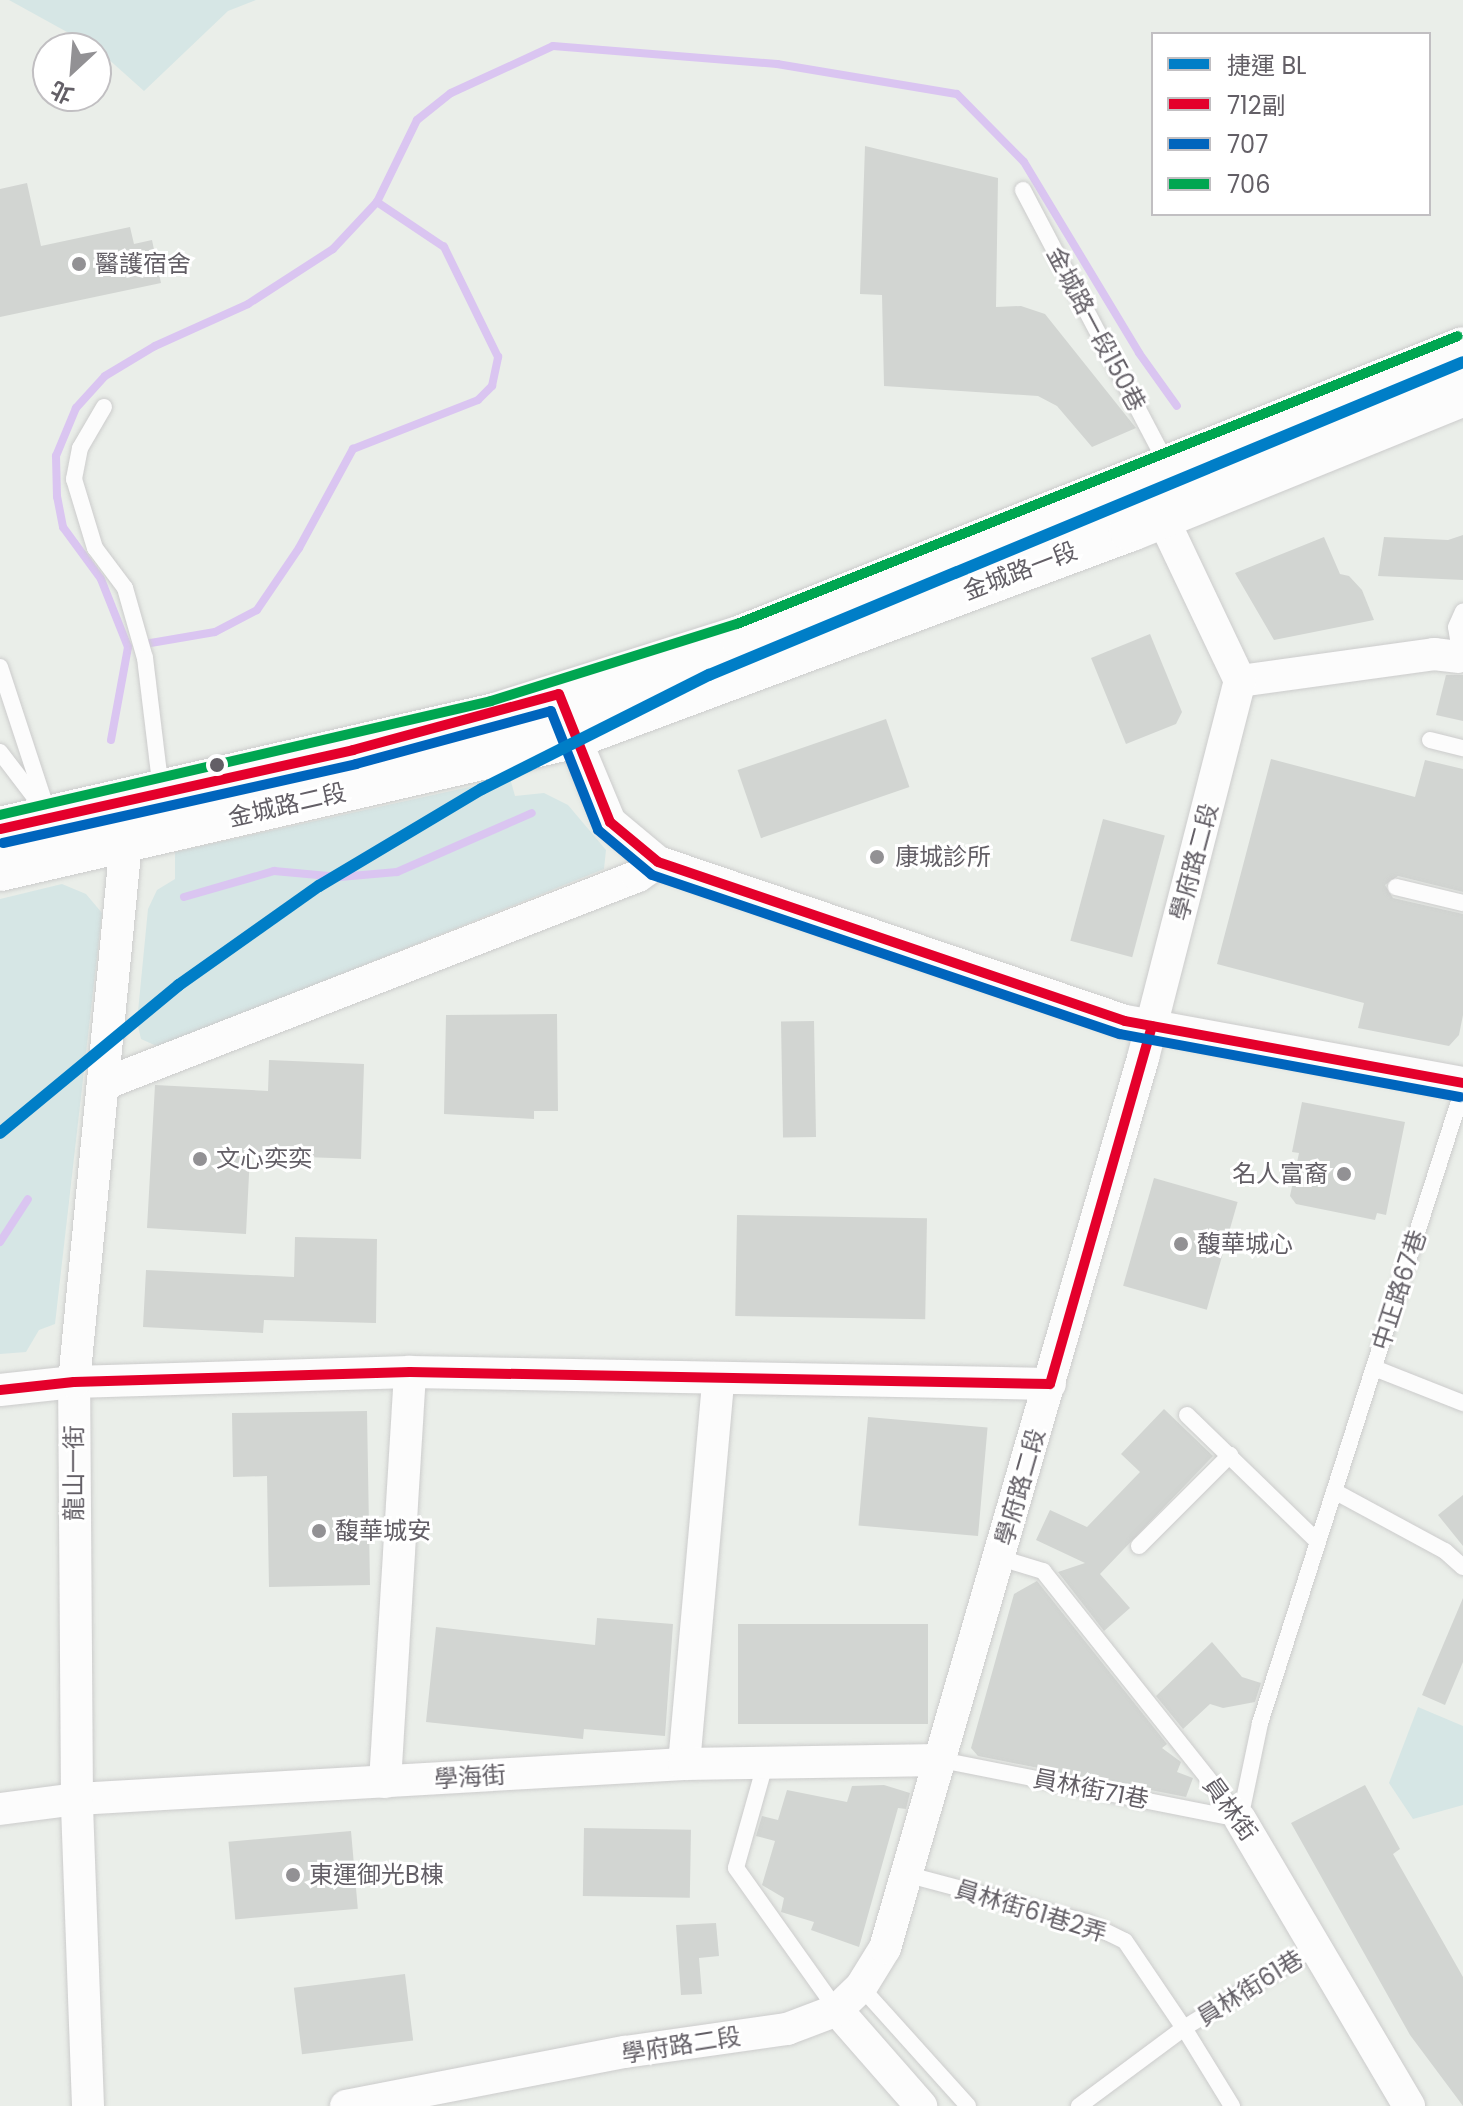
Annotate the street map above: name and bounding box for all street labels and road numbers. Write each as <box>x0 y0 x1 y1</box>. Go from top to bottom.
street label: 金城路一段150巷 <box>1041 242 1151 416</box>
street label: 金城路一段 <box>959 536 1081 606</box>
street label: 金城路二段 <box>225 777 349 833</box>
street label: 學府路二段 <box>1165 800 1223 924</box>
street label: 中正路67巷 <box>1366 1226 1432 1354</box>
street label: 龍山一街 <box>60 1425 88 1521</box>
street label: 學府路二段 <box>990 1425 1050 1549</box>
street label: 學海街 <box>433 1760 507 1794</box>
street label: 員林街71巷 <box>1031 1764 1151 1814</box>
street label: 員林街 <box>1197 1771 1263 1847</box>
street label: 員林街61巷2弄 <box>952 1874 1110 1948</box>
street label: 員林街61巷 <box>1192 1944 1308 2032</box>
street label: 學府路二段 <box>619 2021 743 2069</box>

